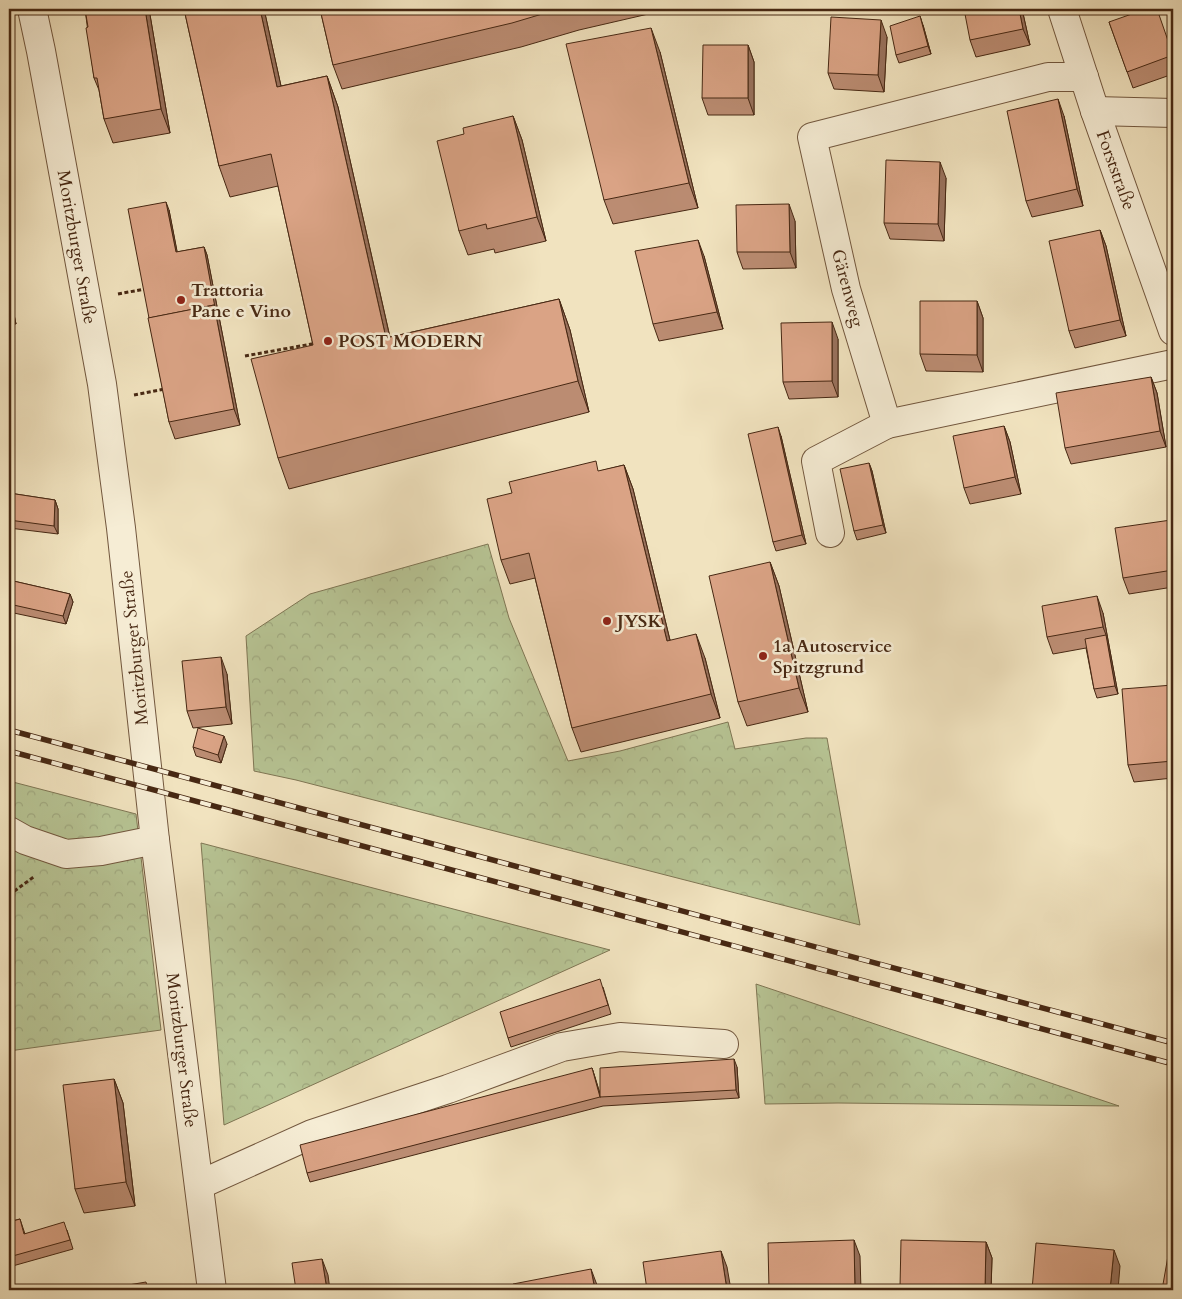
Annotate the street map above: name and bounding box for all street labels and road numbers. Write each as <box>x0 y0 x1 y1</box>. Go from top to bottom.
street label: Forststraße <box>1090 127 1142 214</box>
street label: Moritzburger Straße <box>51 168 102 326</box>
street label: Gärenweg <box>825 246 870 331</box>
street label: Moritzburger Straße <box>114 569 155 727</box>
street label: Moritzburger Straße <box>160 971 203 1129</box>

